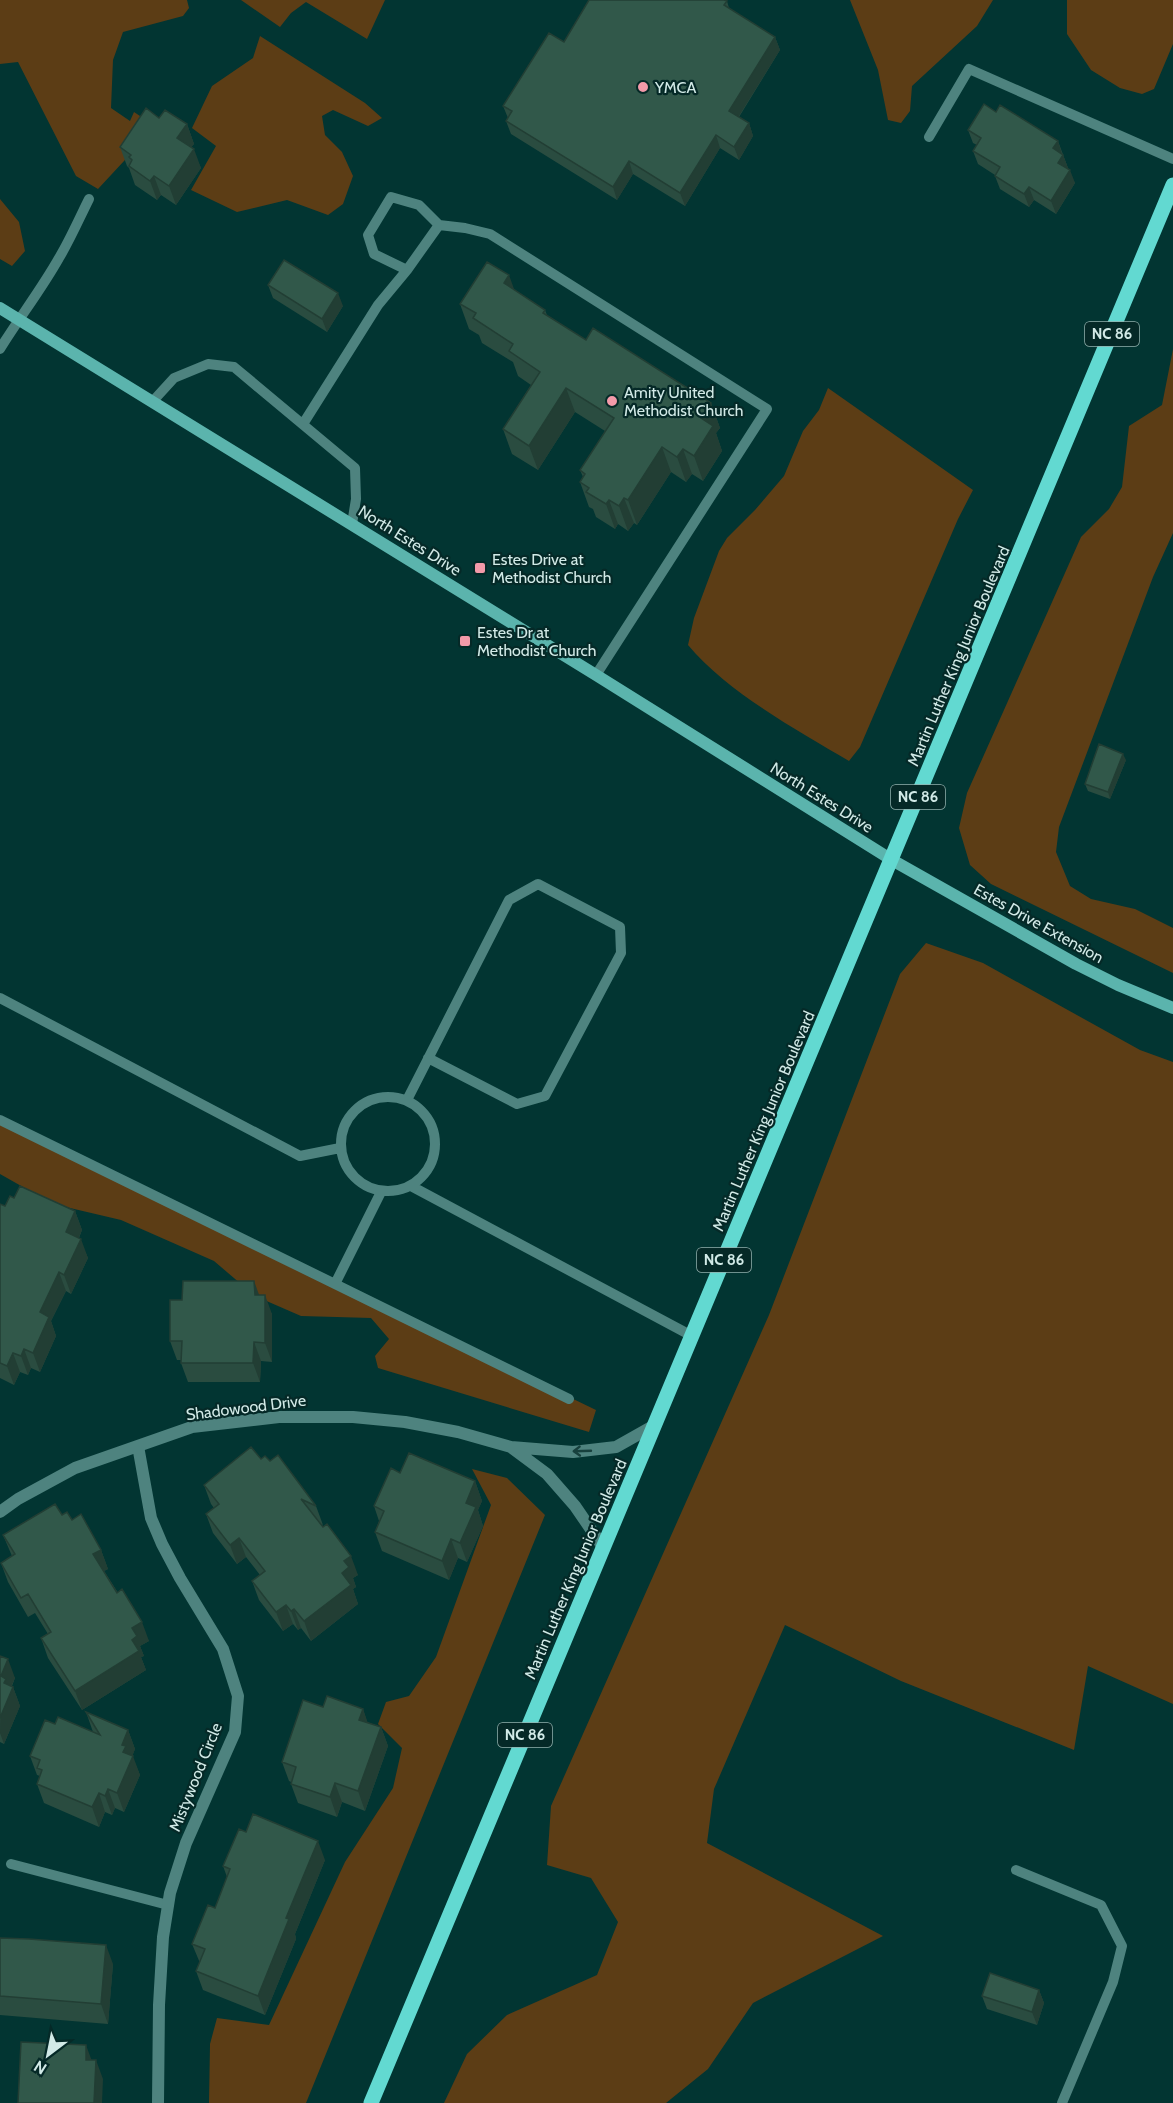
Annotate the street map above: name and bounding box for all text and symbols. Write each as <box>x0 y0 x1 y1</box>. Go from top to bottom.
place label: YMCA <box>654 78 696 97</box>
marker: YMCA <box>636 80 650 94</box>
road number: NC 86 <box>1085 322 1139 346</box>
place label: Amity United Methodist Church <box>624 383 743 420</box>
marker: Amity United Methodist Church <box>605 394 619 408</box>
street label: North Estes Drive <box>355 501 465 580</box>
street label: Martin Luther King Junior Boulevard <box>903 543 1014 769</box>
place label: Estes Drive at Methodist Church <box>492 550 611 587</box>
marker: Estes Drive at Methodist Church <box>473 561 487 575</box>
place label: Estes Dr at Methodist Church <box>477 623 596 660</box>
marker: Estes Dr at Methodist Church <box>458 634 472 648</box>
street label: North Estes Drive <box>767 758 877 837</box>
road number: NC 86 <box>891 785 945 809</box>
street label: Estes Drive Extension <box>971 880 1107 967</box>
street label: Martin Luther King Junior Boulevard <box>708 1008 819 1234</box>
road number: NC 86 <box>697 1248 751 1272</box>
street label: Shadowood Drive <box>185 1391 307 1424</box>
one-way arrow <box>572 1446 592 1457</box>
street label: Martin Luther King Junior Boulevard <box>520 1456 631 1682</box>
street label: Mistywood Circle <box>165 1720 226 1834</box>
road number: NC 86 <box>498 1723 552 1747</box>
north arrow <box>18 2025 78 2085</box>
text: N <box>30 2056 50 2078</box>

